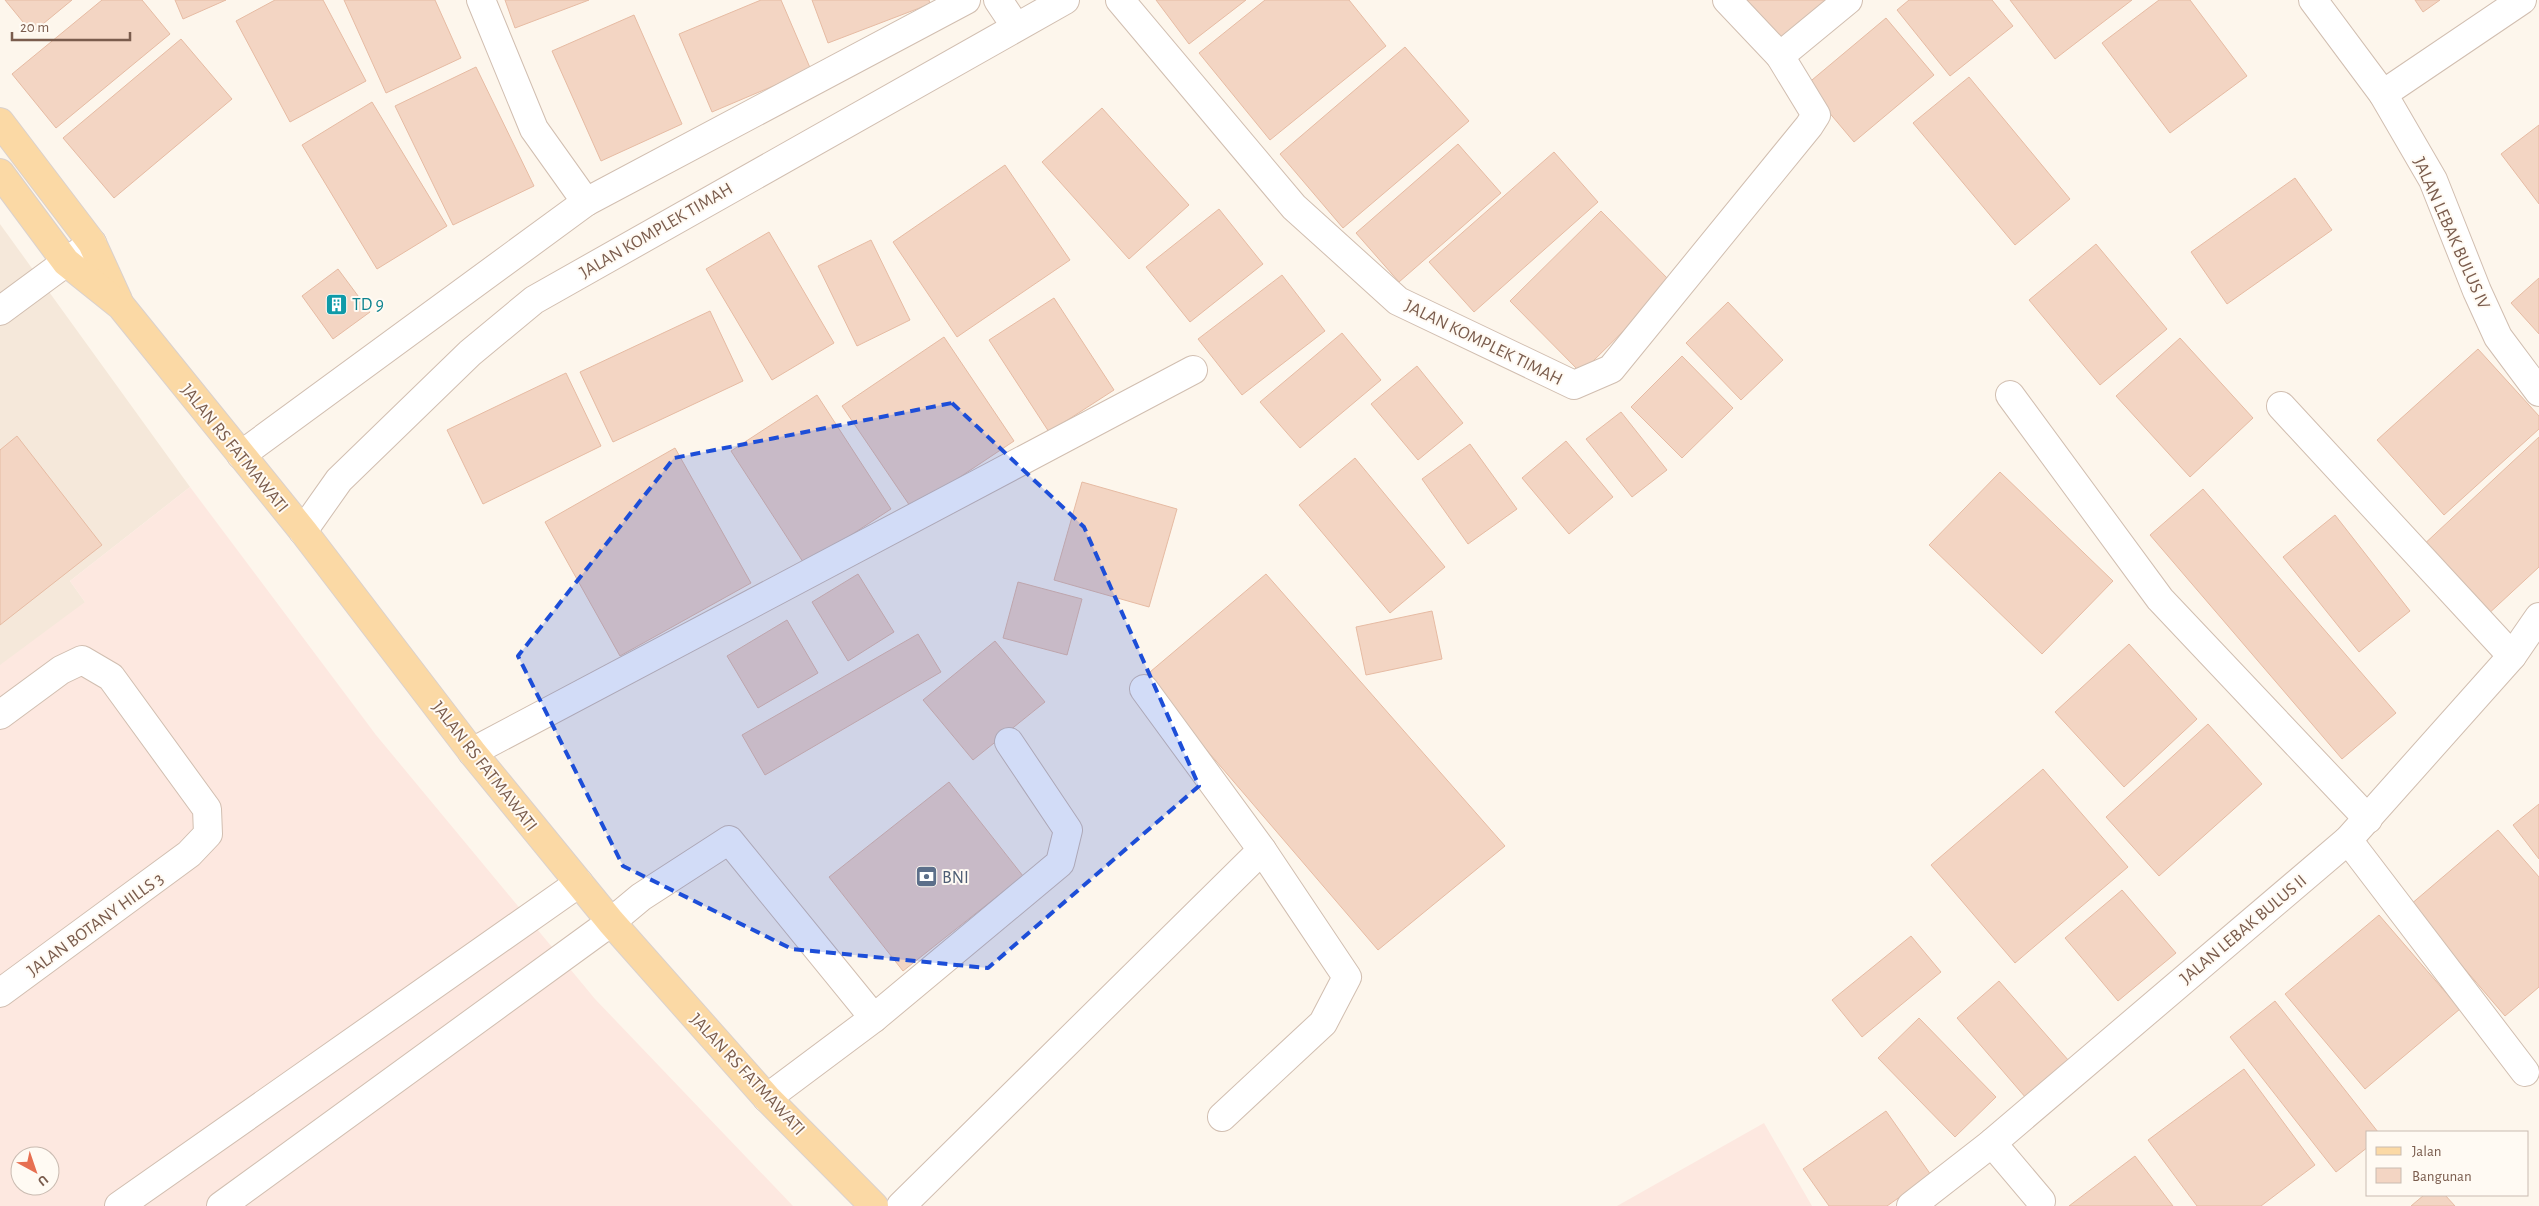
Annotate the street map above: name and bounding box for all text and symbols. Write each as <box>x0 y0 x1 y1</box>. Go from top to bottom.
scale bar <box>12 10 130 42</box>
text: 20 m <box>20 20 49 35</box>
street label: JALAN LEBAK BULUS IV <box>2410 155 2493 313</box>
street label: JALAN KOMPLEK TIMAH <box>577 180 736 282</box>
building icon: TD 9 <box>324 292 348 316</box>
place label: TD 9 <box>352 296 384 314</box>
street label: JALAN KOMPLEK TIMAH <box>1402 297 1565 389</box>
street label: JALAN RS FATMAWATI <box>177 381 291 516</box>
street label: JALAN RS FATMAWATI <box>428 698 540 835</box>
bank icon: BNI <box>914 865 938 889</box>
street label: JALAN BOTANY HILLS 3 <box>24 869 167 980</box>
place label: BNI <box>942 869 969 887</box>
street label: JALAN LEBAK BULUS II <box>2177 872 2310 988</box>
street label: JALAN RS FATMAWATI <box>686 1010 808 1139</box>
legend <box>2366 1131 2529 1196</box>
text: Jalan <box>2412 1144 2442 1159</box>
north arrow <box>10 1146 60 1196</box>
text: Bangunan <box>2412 1169 2472 1184</box>
text: U <box>35 1172 51 1188</box>

